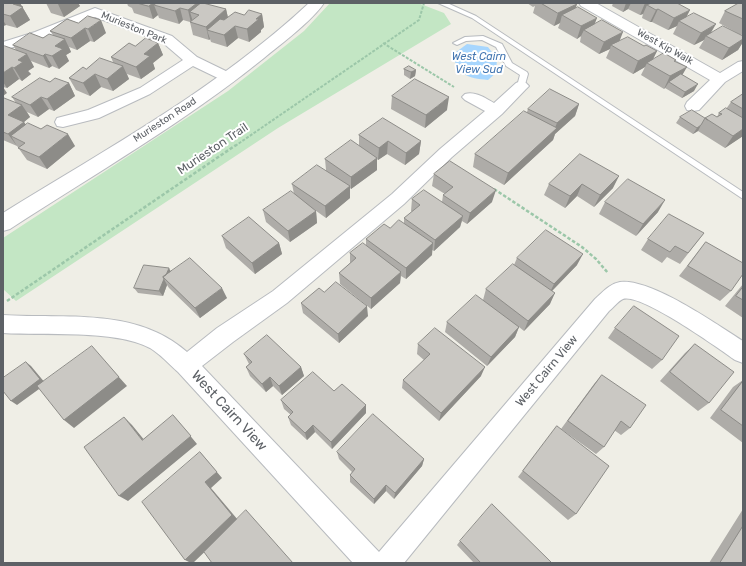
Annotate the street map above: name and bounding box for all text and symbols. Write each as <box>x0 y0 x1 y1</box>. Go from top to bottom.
street label: Murieston Park <box>99 9 169 47</box>
street label: West Kip Walk <box>635 27 695 67</box>
water label: West Cairn View Sud <box>452 50 506 76</box>
street label: Murieston Road <box>131 95 199 145</box>
street label: Murieston Trail <box>175 120 251 178</box>
street label: West Cairn View <box>513 332 581 410</box>
street label: West Cairn View <box>187 367 271 455</box>

